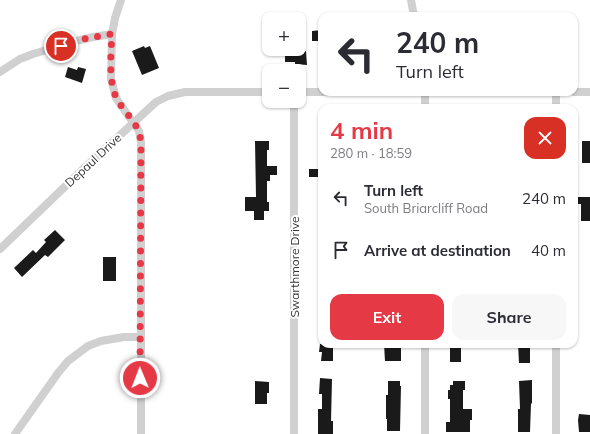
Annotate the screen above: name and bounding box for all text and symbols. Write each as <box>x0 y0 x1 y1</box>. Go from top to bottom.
map controls <box>262 12 306 108</box>
button: + <box>262 12 306 56</box>
text: 240 m <box>396 25 479 60</box>
icon: left <box>330 28 382 80</box>
pin <box>44 29 78 63</box>
icon: arrive <box>50 35 72 57</box>
text: Turn left <box>396 60 464 83</box>
button: − <box>262 64 306 108</box>
text: 4 min <box>330 115 393 145</box>
button: close <box>524 117 566 159</box>
street label: Depaul Drive <box>62 130 124 190</box>
text: 280 m · 18:59 <box>330 145 412 161</box>
text: Turn left <box>364 181 423 200</box>
icon: left <box>330 187 352 209</box>
text: 240 m <box>522 189 566 208</box>
text: South Briarcliff Road <box>364 200 488 216</box>
street label: Swarthmore Drive <box>287 216 302 318</box>
icon: arrive <box>330 239 352 261</box>
text: Arrive at destination <box>364 241 511 260</box>
text: 40 m <box>531 241 566 260</box>
button: Exit <box>330 294 444 340</box>
button: Share <box>452 294 566 340</box>
position arrow <box>119 357 161 399</box>

